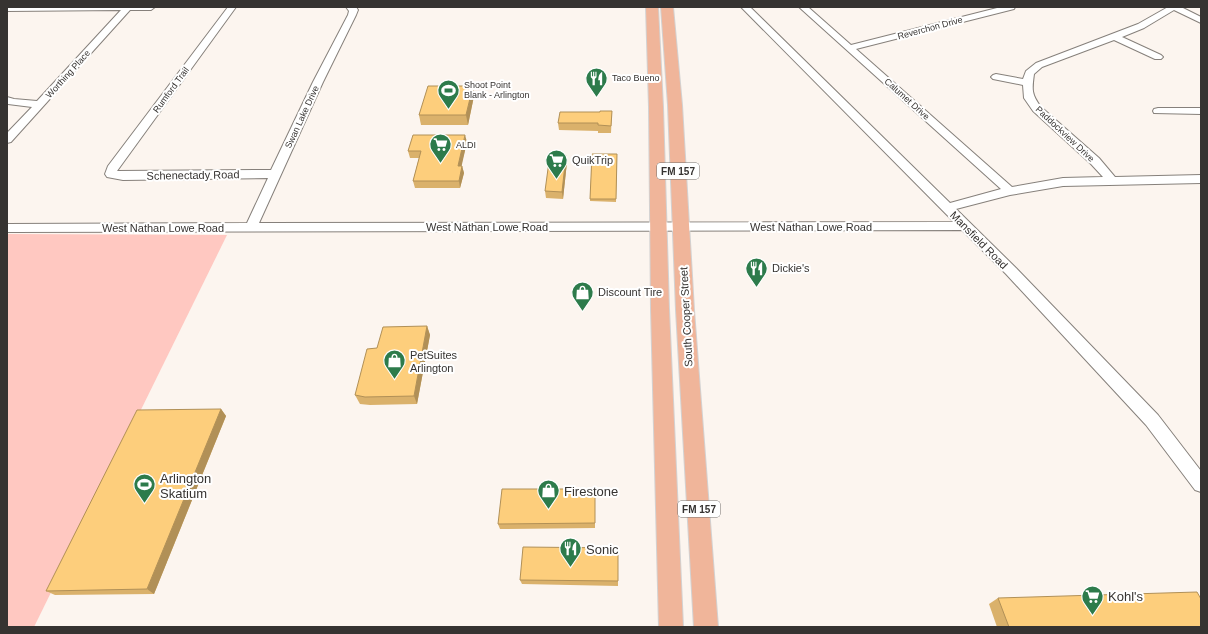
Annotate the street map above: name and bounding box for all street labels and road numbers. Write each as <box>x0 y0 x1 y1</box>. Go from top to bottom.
street label: Reverchon Drive <box>896 14 964 42</box>
street label: Worthing Place <box>44 48 92 100</box>
street label: Rumford Trail <box>151 65 191 115</box>
street label: Calumet Drive <box>882 76 932 122</box>
street label: Swan Lake Drive <box>283 84 321 150</box>
street label: Paddockview Drive <box>1034 104 1096 164</box>
road number: FM 157 <box>657 163 699 179</box>
street label: Schenectady Road <box>146 168 240 182</box>
street label: Mansfield Road <box>948 209 1010 271</box>
street label: West Nathan Lowe Road <box>426 221 548 233</box>
street label: West Nathan Lowe Road <box>750 221 872 233</box>
street label: West Nathan Lowe Road <box>102 222 224 234</box>
street label: South Cooper Street <box>677 267 695 367</box>
road number: FM 157 <box>678 501 720 517</box>

